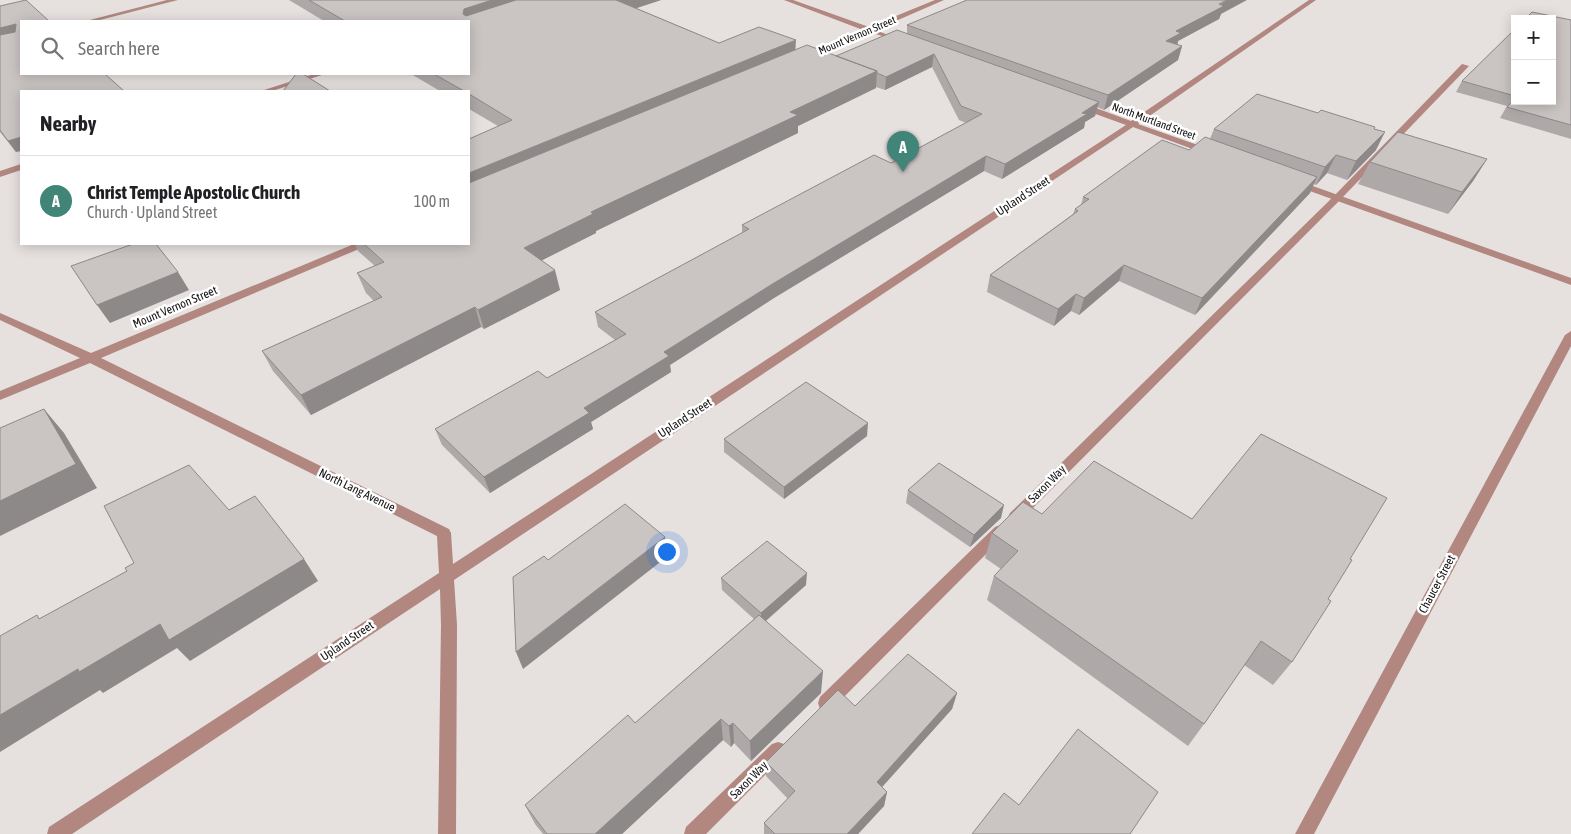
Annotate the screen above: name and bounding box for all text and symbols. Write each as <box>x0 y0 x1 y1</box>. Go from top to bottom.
street label: Mount Vernon Street <box>817 13 897 57</box>
map controls <box>1511 15 1556 105</box>
button: + <box>1511 15 1556 60</box>
search box <box>20 20 470 75</box>
icon: search <box>38 34 66 62</box>
text: Search here <box>78 37 160 59</box>
button: − <box>1511 60 1556 105</box>
street label: North Murtland Street <box>1111 100 1197 142</box>
text: Nearby <box>40 111 96 135</box>
pin: A <box>887 131 919 172</box>
street label: Upland Street <box>994 173 1053 218</box>
text: Christ Temple Apostolic Church <box>87 181 300 203</box>
text: A <box>52 192 60 210</box>
text: 100 m <box>414 192 450 210</box>
text: Church · Upland Street <box>87 203 217 221</box>
street label: Mount Vernon Street <box>131 283 220 331</box>
street label: Upland Street <box>656 395 715 440</box>
street label: Saxon Way <box>1025 462 1069 506</box>
street label: North Lang Avenue <box>317 465 397 515</box>
your location <box>654 539 680 565</box>
street label: Chaucer Street <box>1416 552 1458 616</box>
street label: Upland Street <box>318 618 377 664</box>
street label: Saxon Way <box>727 758 771 802</box>

